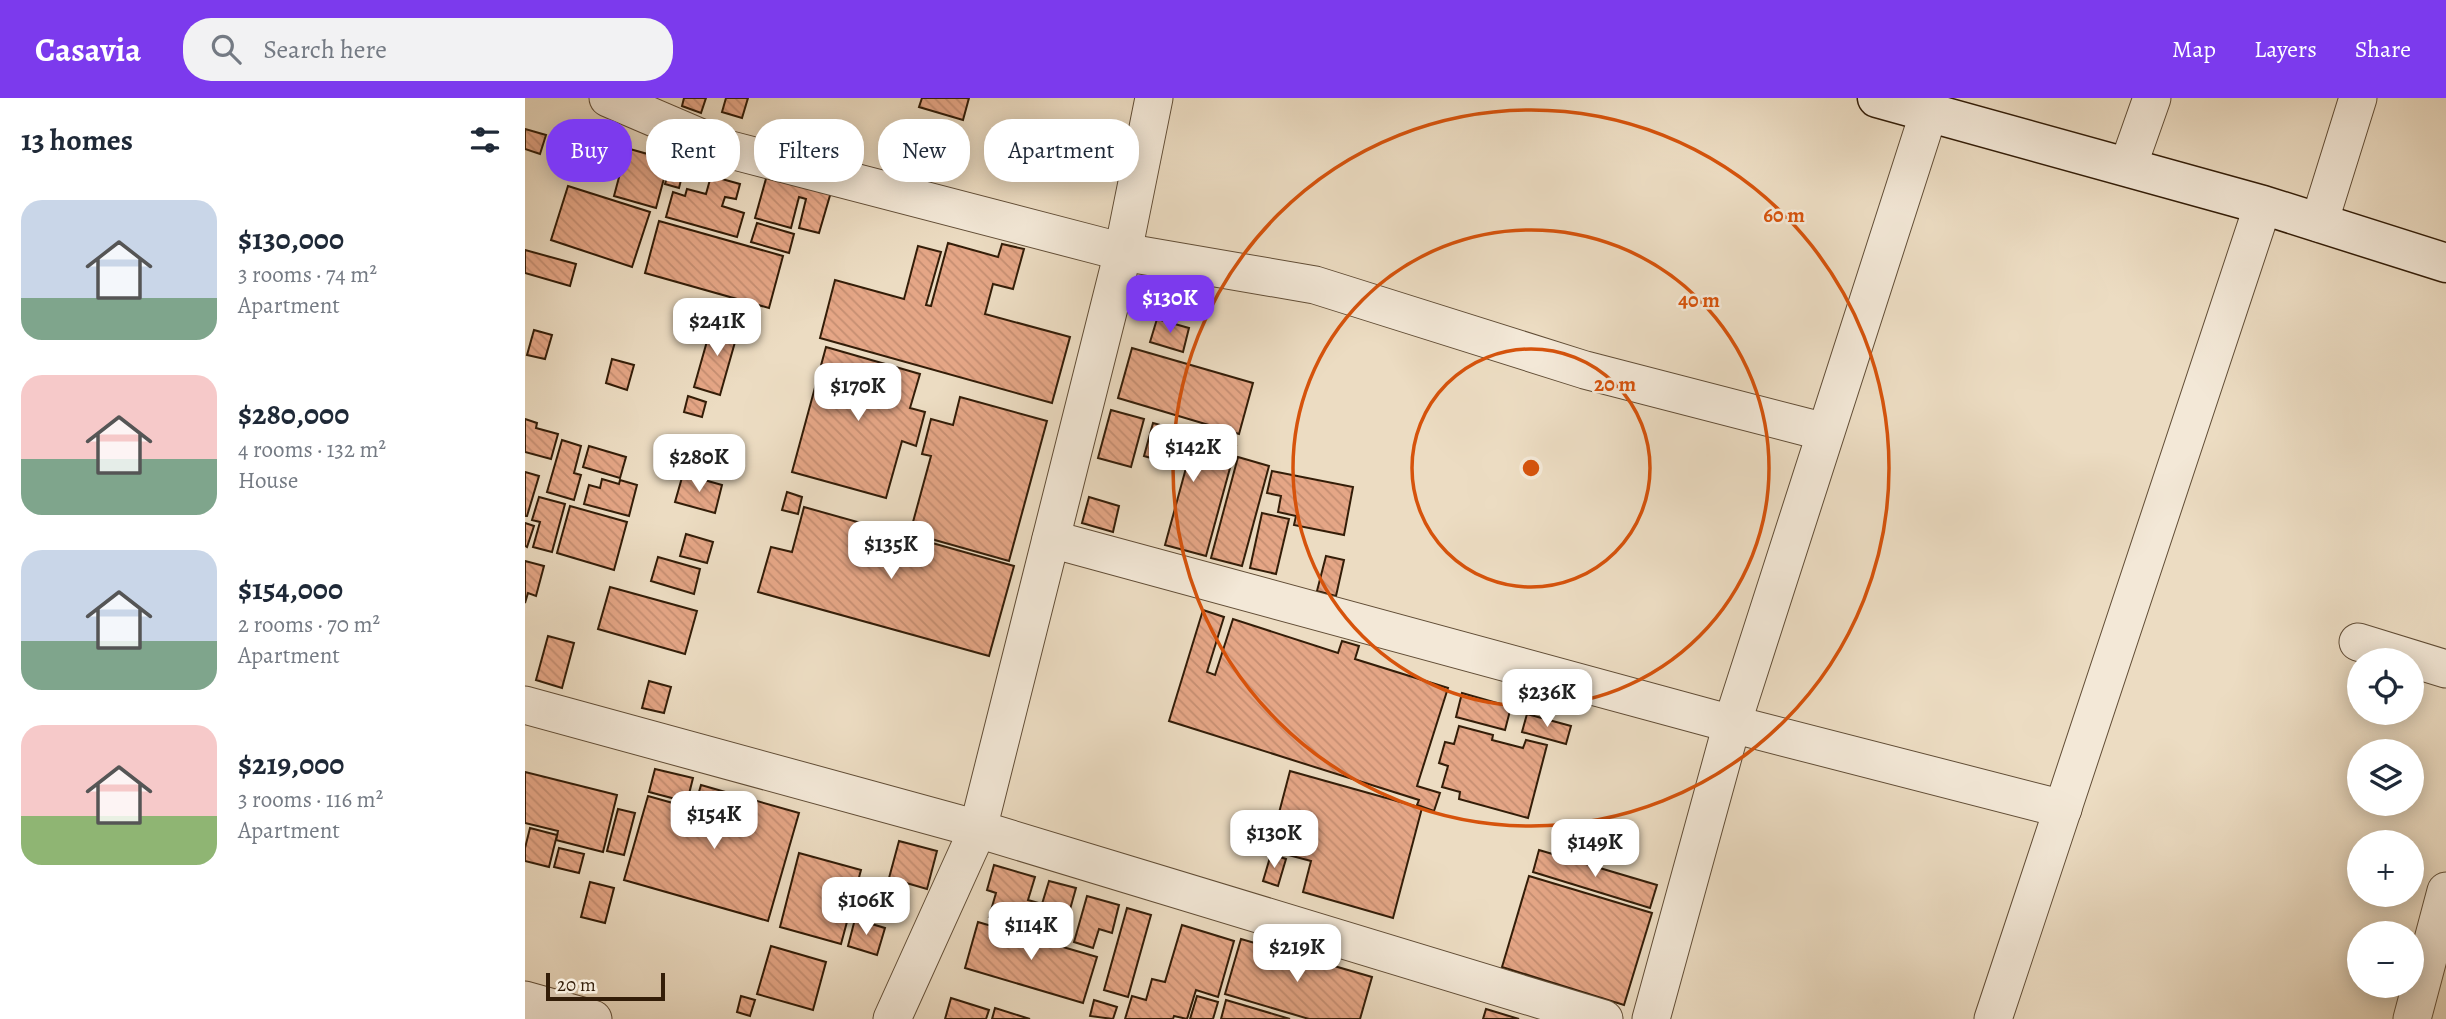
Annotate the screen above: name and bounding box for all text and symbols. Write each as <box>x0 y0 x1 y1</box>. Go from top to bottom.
search box <box>183 18 673 81</box>
text: Casavia <box>35 27 141 72</box>
icon: search <box>207 30 245 68</box>
text: Search here <box>263 32 387 67</box>
text: Map <box>2172 33 2216 65</box>
text: Layers <box>2254 33 2317 65</box>
text: Share <box>2355 33 2411 65</box>
chip: Buy <box>546 119 632 182</box>
chip: Rent <box>646 119 740 182</box>
chip: Filters <box>754 119 864 182</box>
chip: New <box>878 119 970 182</box>
chip: Apartment <box>984 119 1139 182</box>
text: 13 homes <box>21 120 133 160</box>
icon: filters <box>466 121 504 159</box>
text: 60 m <box>1763 201 1805 229</box>
text: $130,000 <box>238 219 344 259</box>
icon: home <box>77 228 161 312</box>
text: 3 rooms · 74 m² <box>238 259 377 290</box>
pin: $130K <box>1121 275 1219 335</box>
text: $130K <box>1142 282 1198 313</box>
text: 40 m <box>1678 286 1720 314</box>
text: Apartment <box>238 290 340 321</box>
pin: $241K <box>668 299 766 358</box>
text: $241K <box>689 305 745 336</box>
pin: $170K <box>809 364 907 423</box>
text: $170K <box>830 370 886 401</box>
text: 20 m <box>1594 370 1636 398</box>
text: $280,000 <box>238 394 349 434</box>
icon: home <box>77 403 161 487</box>
pin: $142K <box>1144 424 1242 484</box>
text: $142K <box>1165 431 1221 462</box>
text: 4 rooms · 132 m² <box>238 434 386 465</box>
pin: $280K <box>650 434 748 494</box>
text: $280K <box>669 441 729 472</box>
centre of rings <box>1519 456 1543 480</box>
text: House <box>238 465 298 496</box>
pin: $135K <box>842 522 940 581</box>
text: $135K <box>864 528 918 559</box>
text: $154,000 <box>238 569 343 609</box>
icon: home <box>77 578 161 662</box>
text: 2 rooms · 70 m² <box>238 609 380 640</box>
text: Apartment <box>238 640 340 671</box>
map controls <box>2347 648 2424 998</box>
button: locate <box>2347 648 2424 725</box>
pin: $236K <box>1498 670 1596 729</box>
text: $236K <box>1518 676 1576 707</box>
button: layers <box>2347 739 2424 816</box>
text: $219,000 <box>238 744 344 784</box>
icon: home <box>77 753 161 837</box>
text: 3 rooms · 116 m² <box>238 784 383 815</box>
pin: $154K <box>665 792 763 851</box>
text: $154K <box>687 798 741 829</box>
pin: $130K <box>1225 810 1323 870</box>
text: Apartment <box>238 815 340 846</box>
text: $130K <box>1246 817 1302 848</box>
pin: $149K <box>1546 820 1644 879</box>
text: $149K <box>1567 826 1623 857</box>
button: + <box>2347 830 2424 907</box>
pin: $106K <box>817 878 915 937</box>
text: $106K <box>838 884 894 915</box>
pin: $114K <box>982 902 1080 962</box>
text: $114K <box>1004 909 1058 940</box>
button: − <box>2347 921 2424 998</box>
pin: $219K <box>1248 924 1346 984</box>
text: $219K <box>1269 931 1325 962</box>
scale bar <box>546 970 665 1002</box>
text: 20 m <box>557 972 596 998</box>

